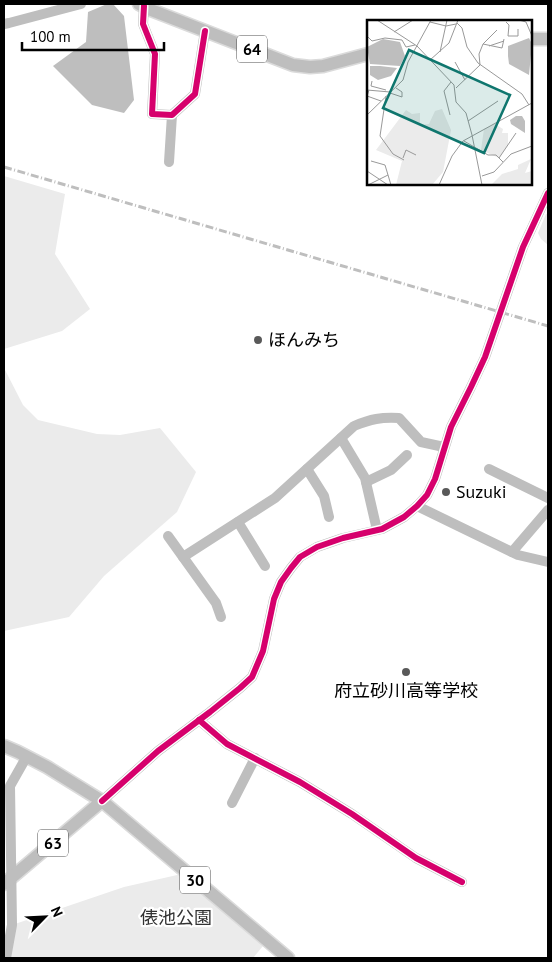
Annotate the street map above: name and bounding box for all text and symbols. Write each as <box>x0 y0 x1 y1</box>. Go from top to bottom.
scale bar <box>22 20 165 52</box>
inset map <box>367 20 532 185</box>
text: 100 m <box>30 27 71 46</box>
road number: 64 <box>237 36 267 62</box>
place label: ほんみち <box>268 328 340 351</box>
marker: ほんみち <box>252 334 264 346</box>
place label: Suzuki <box>456 480 506 503</box>
marker: Suzuki <box>440 486 452 498</box>
marker: 府立砂川高等学校 <box>400 666 412 678</box>
place label: 府立砂川高等学校 <box>334 679 478 702</box>
road number: 63 <box>38 830 68 856</box>
road number: 30 <box>180 866 210 894</box>
north arrow <box>20 892 70 942</box>
text: N <box>47 904 67 920</box>
park label: 俵池公園 <box>140 906 212 929</box>

